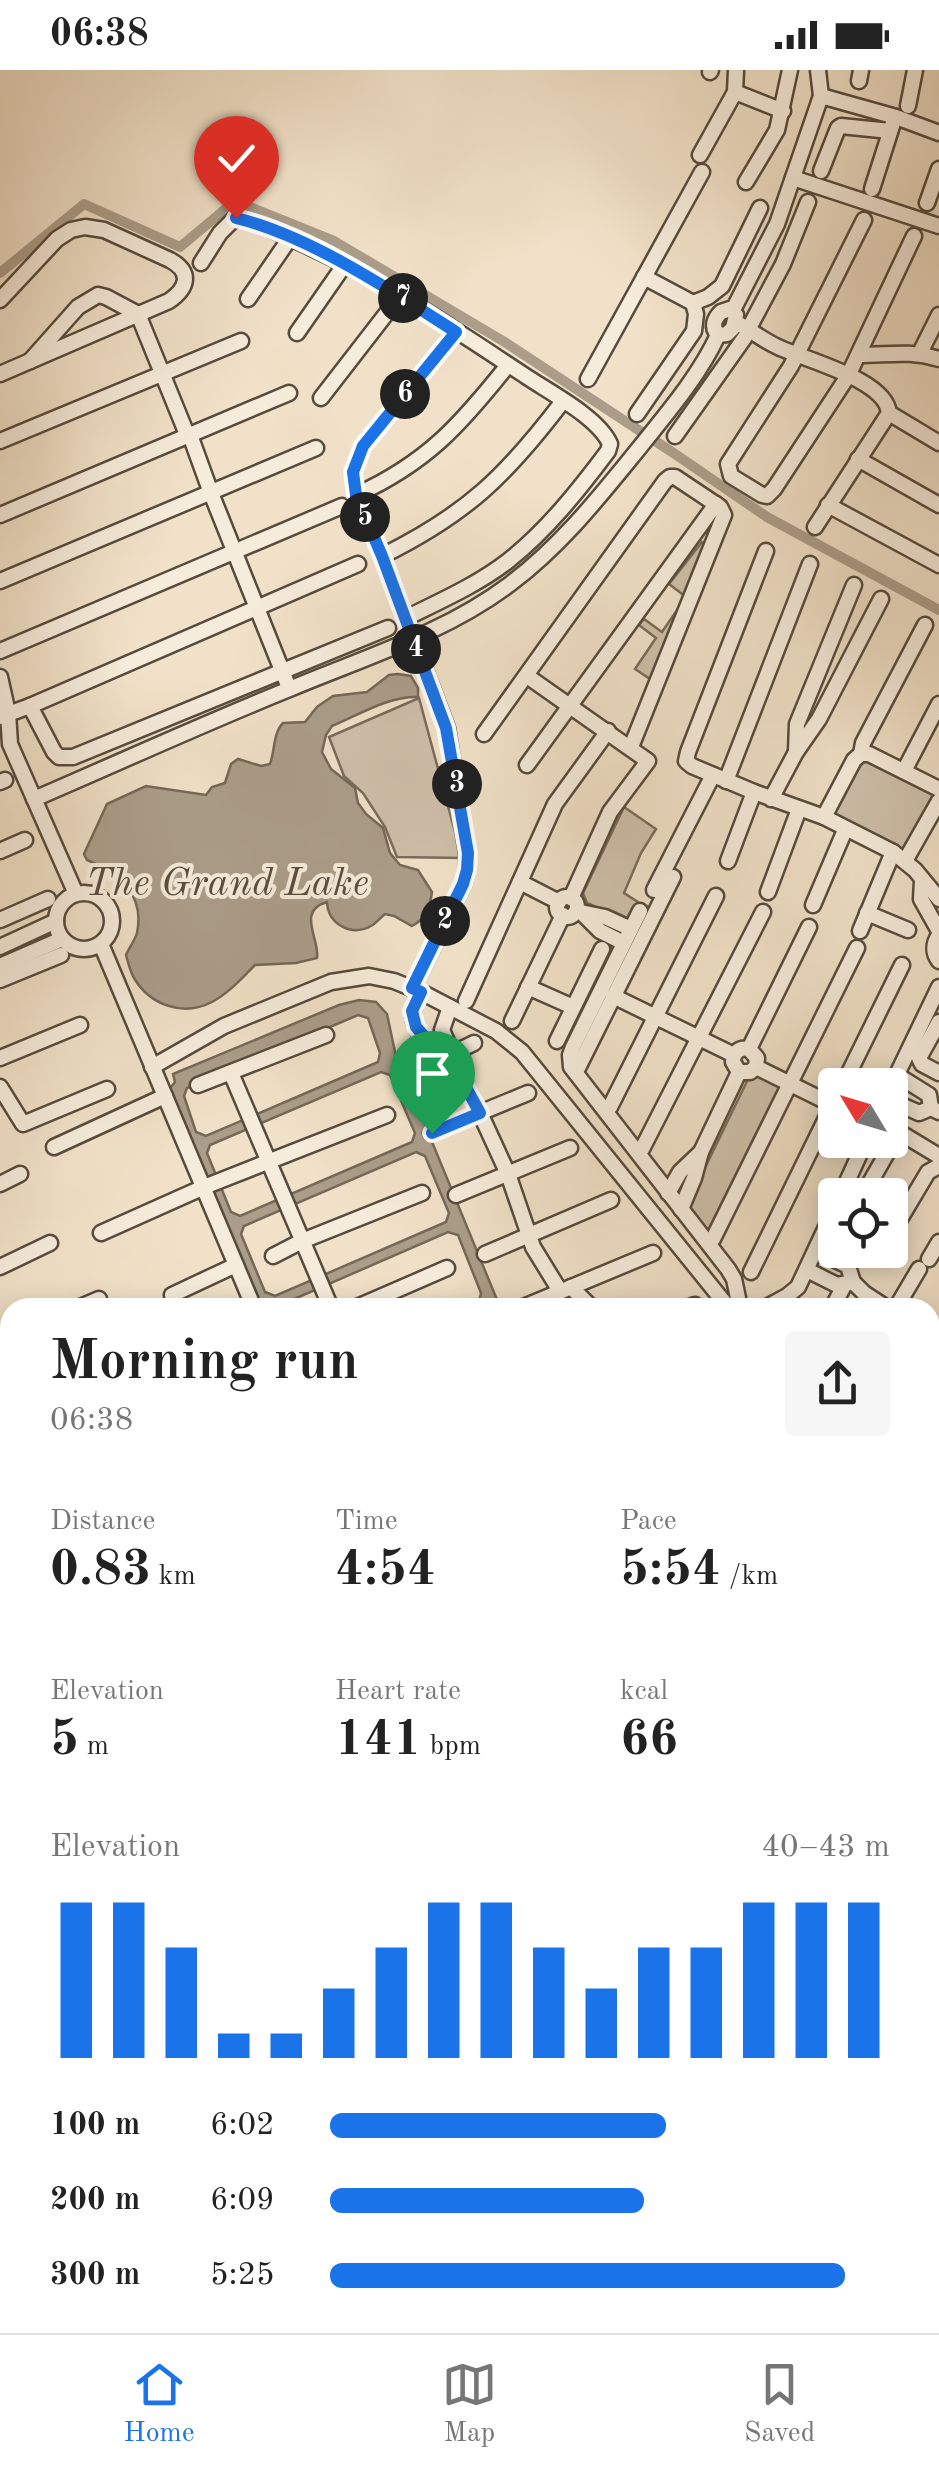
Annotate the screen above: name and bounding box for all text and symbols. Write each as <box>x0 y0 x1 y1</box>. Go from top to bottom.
text: 06:38 <box>50 16 149 54</box>
pin <box>194 116 279 219</box>
icon: check <box>209 131 264 186</box>
pin: 7 <box>378 273 428 323</box>
text: 7 <box>395 284 411 312</box>
pin: 6 <box>380 369 430 419</box>
text: 6 <box>397 380 413 408</box>
pin: 5 <box>340 492 390 542</box>
text: 5 <box>357 503 373 531</box>
pin: 4 <box>391 624 441 674</box>
text: 4 <box>408 635 424 663</box>
pin: 3 <box>432 759 482 809</box>
text: 3 <box>449 770 465 798</box>
water label: The Grand Lake <box>85 865 369 905</box>
pin: 2 <box>420 896 470 946</box>
text: 2 <box>437 907 453 935</box>
pin <box>390 1031 475 1134</box>
icon: arrive <box>405 1046 460 1101</box>
north arrow <box>818 1068 908 1158</box>
map controls <box>818 1068 908 1268</box>
button: locate <box>818 1178 908 1268</box>
button: share <box>785 1331 890 1436</box>
text: Morning run <box>50 1336 359 1391</box>
text: 06:38 <box>50 1405 133 1437</box>
text: Distance <box>50 1508 155 1536</box>
text: Time <box>335 1508 398 1536</box>
text: Pace <box>620 1508 677 1536</box>
text: 0.83 <box>50 1546 151 1596</box>
text: 4:54 <box>335 1546 436 1596</box>
text: 5:54 <box>620 1546 721 1596</box>
text: km <box>151 1563 196 1591</box>
text: /km <box>721 1563 778 1591</box>
text: Elevation <box>50 1678 164 1706</box>
text: Heart rate <box>335 1678 461 1706</box>
text: kcal <box>620 1678 668 1706</box>
text: 5 <box>50 1716 79 1766</box>
text: 141 <box>335 1716 422 1766</box>
text: 66 <box>620 1716 678 1766</box>
text: m <box>79 1733 109 1761</box>
text: bpm <box>422 1733 481 1761</box>
text: Elevation <box>50 1832 180 1864</box>
text: 40–43 m <box>762 1832 890 1864</box>
text: 100 m <box>50 2110 140 2142</box>
text: 6:02 <box>210 2110 275 2142</box>
text: 200 m <box>50 2185 140 2217</box>
text: 6:09 <box>210 2185 275 2217</box>
text: 300 m <box>50 2260 140 2292</box>
text: 5:25 <box>210 2260 275 2292</box>
tab: Home <box>124 2357 195 2452</box>
tab: Map <box>442 2357 497 2452</box>
tab: Saved <box>744 2357 815 2452</box>

